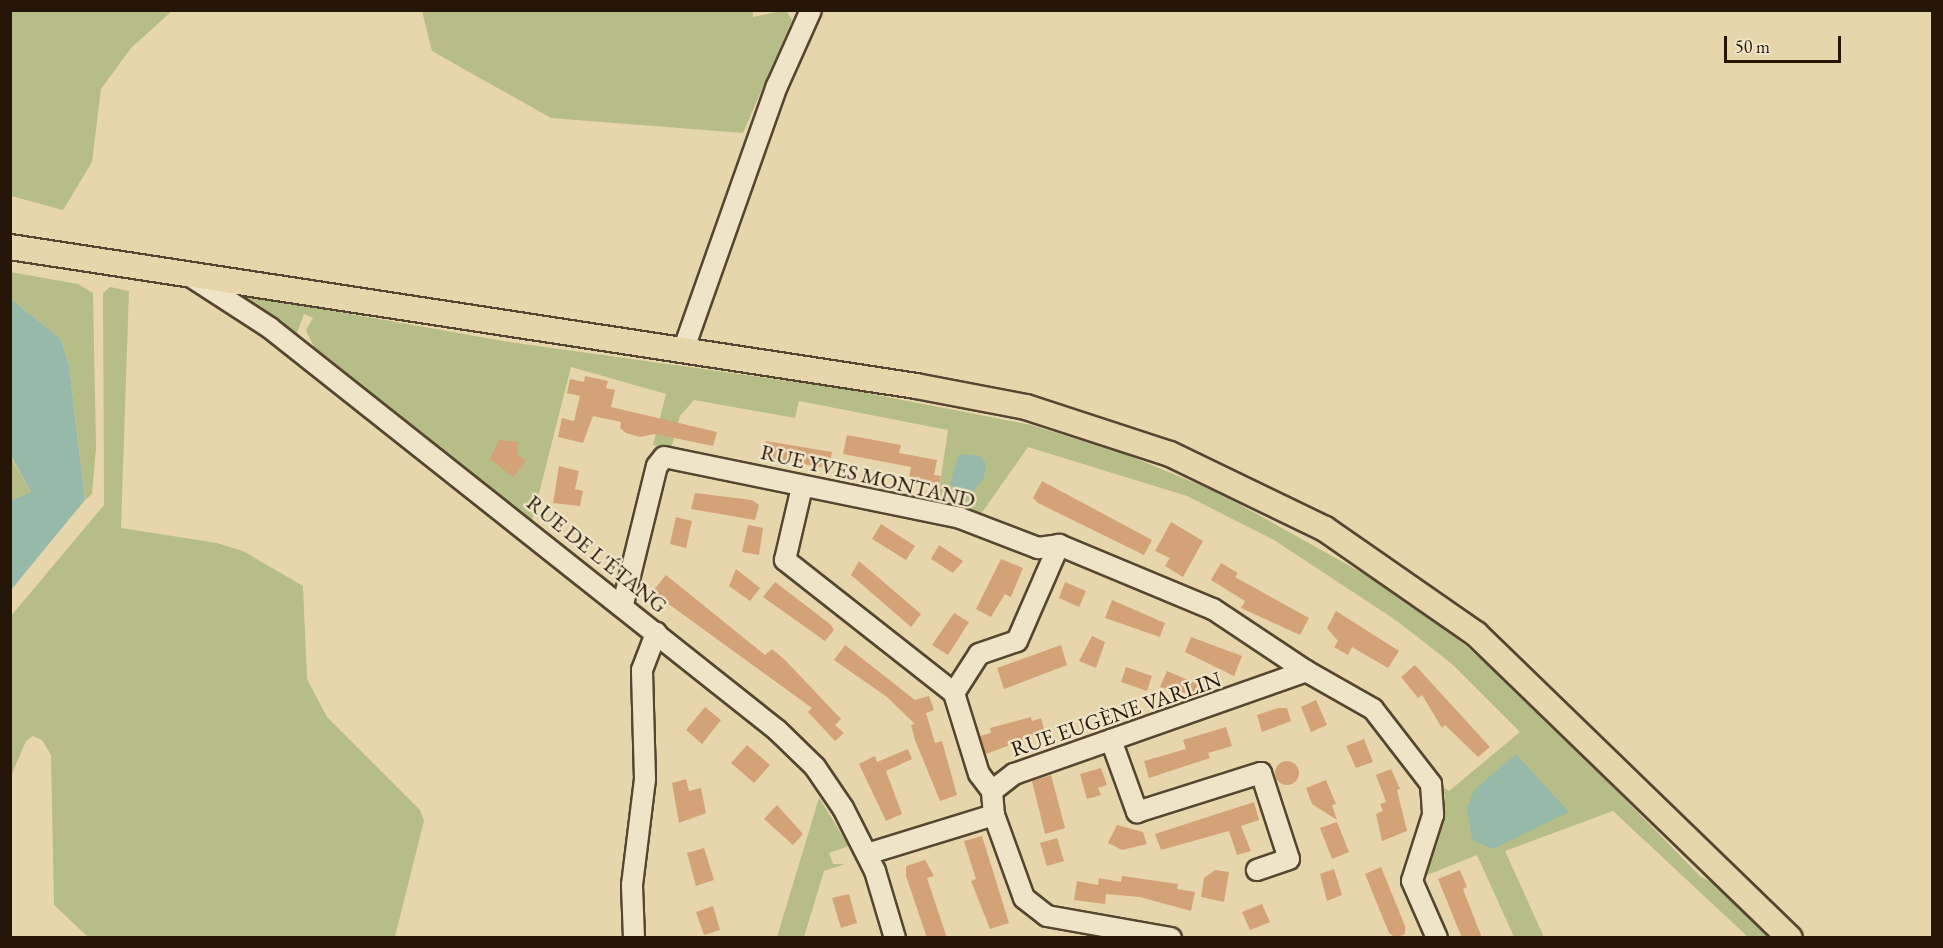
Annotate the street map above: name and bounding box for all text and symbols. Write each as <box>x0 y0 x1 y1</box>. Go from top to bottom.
scale bar <box>1727 24 1844 62</box>
text: 50 m <box>1735 35 1770 58</box>
street label: RUE YVES MONTAND <box>758 438 978 514</box>
street label: RUE DE L'ÉTANG <box>521 489 673 619</box>
street label: RUE EUGÈNE VARLIN <box>1007 666 1225 762</box>

